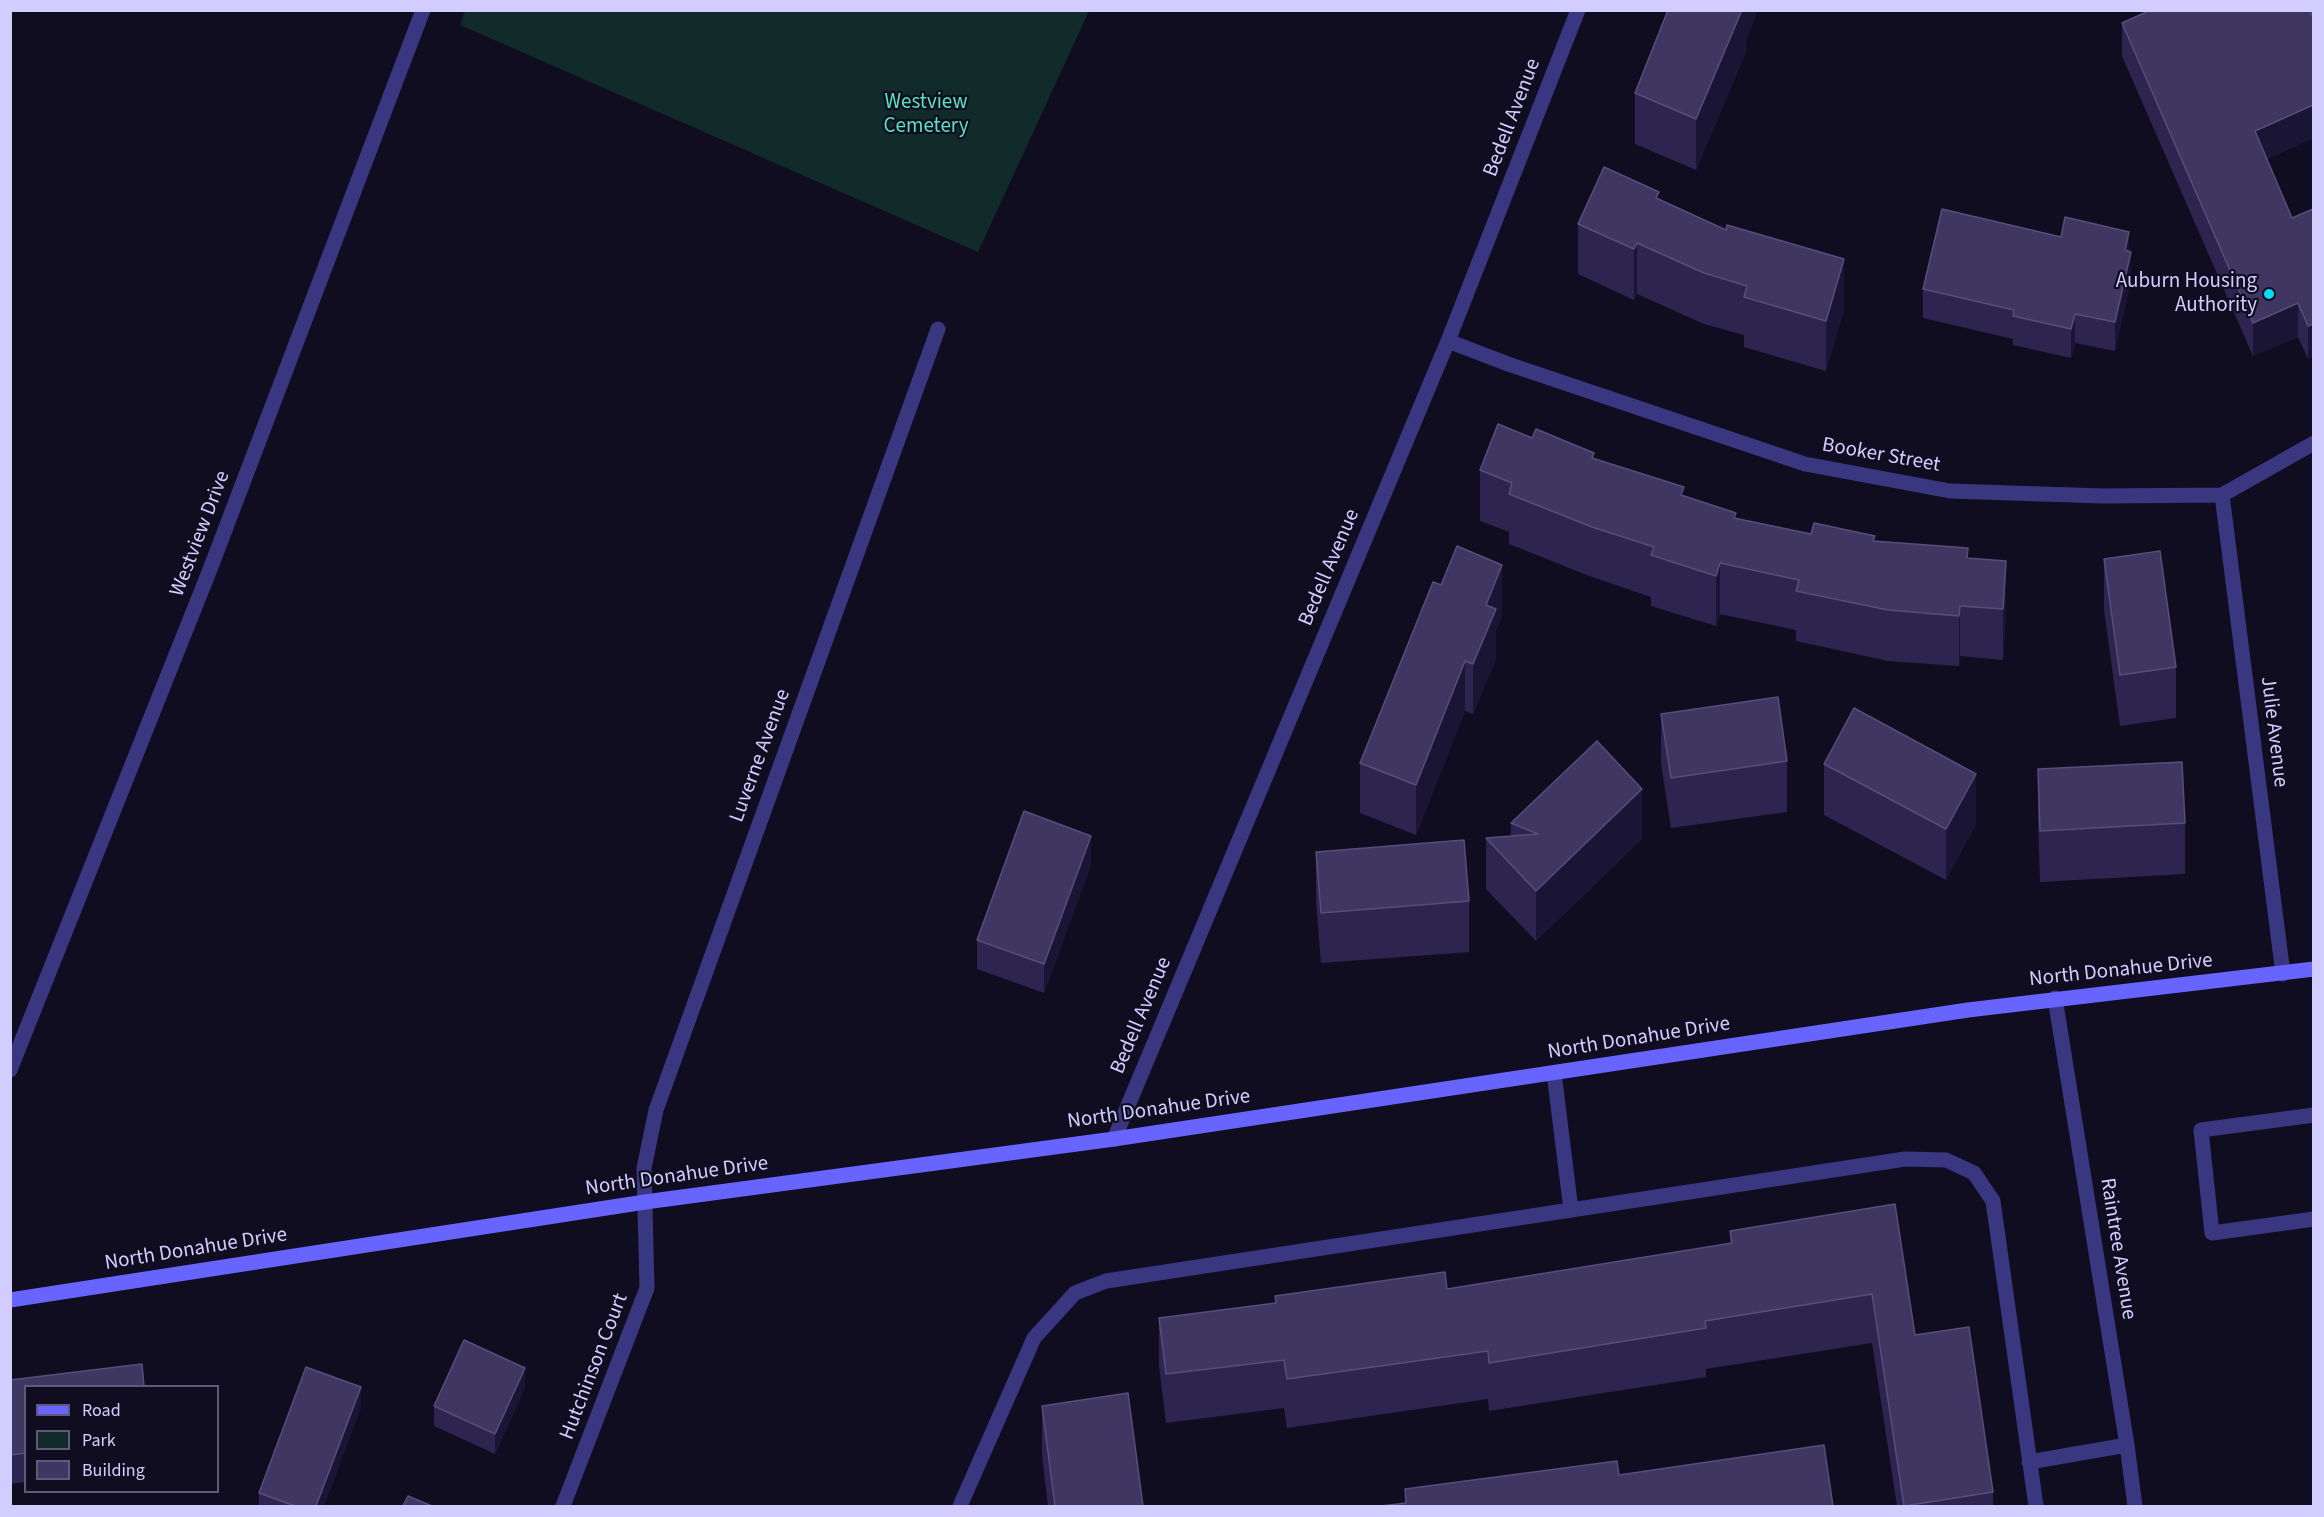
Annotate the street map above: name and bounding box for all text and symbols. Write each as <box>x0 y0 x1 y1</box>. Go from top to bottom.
street label: Bedell Avenue <box>1479 55 1547 181</box>
park label: Westview Cemetery <box>884 90 968 140</box>
place label: Auburn Housing Authority <box>2116 269 2257 319</box>
marker: Auburn Housing Authority <box>2262 287 2276 301</box>
street label: Booker Street <box>1820 433 1942 479</box>
street label: Westview Drive <box>165 468 237 600</box>
street label: Bedell Avenue <box>1294 506 1366 630</box>
street label: Julie Avenue <box>2254 675 2292 789</box>
street label: Luverne Avenue <box>725 686 797 826</box>
street label: North Donahue Drive <box>2028 949 2214 993</box>
street label: Bedell Avenue <box>1106 954 1178 1078</box>
street label: North Donahue Drive <box>1546 1012 1732 1066</box>
street label: North Donahue Drive <box>1066 1085 1252 1135</box>
street label: North Donahue Drive <box>584 1152 770 1202</box>
street label: Raintree Avenue <box>2093 1176 2141 1322</box>
street label: North Donahue Drive <box>103 1223 289 1277</box>
street label: Hutchinson Court <box>556 1290 634 1444</box>
legend <box>24 1385 219 1493</box>
text: Road <box>82 1398 121 1423</box>
text: Park <box>82 1428 116 1453</box>
text: Building <box>82 1458 145 1483</box>

